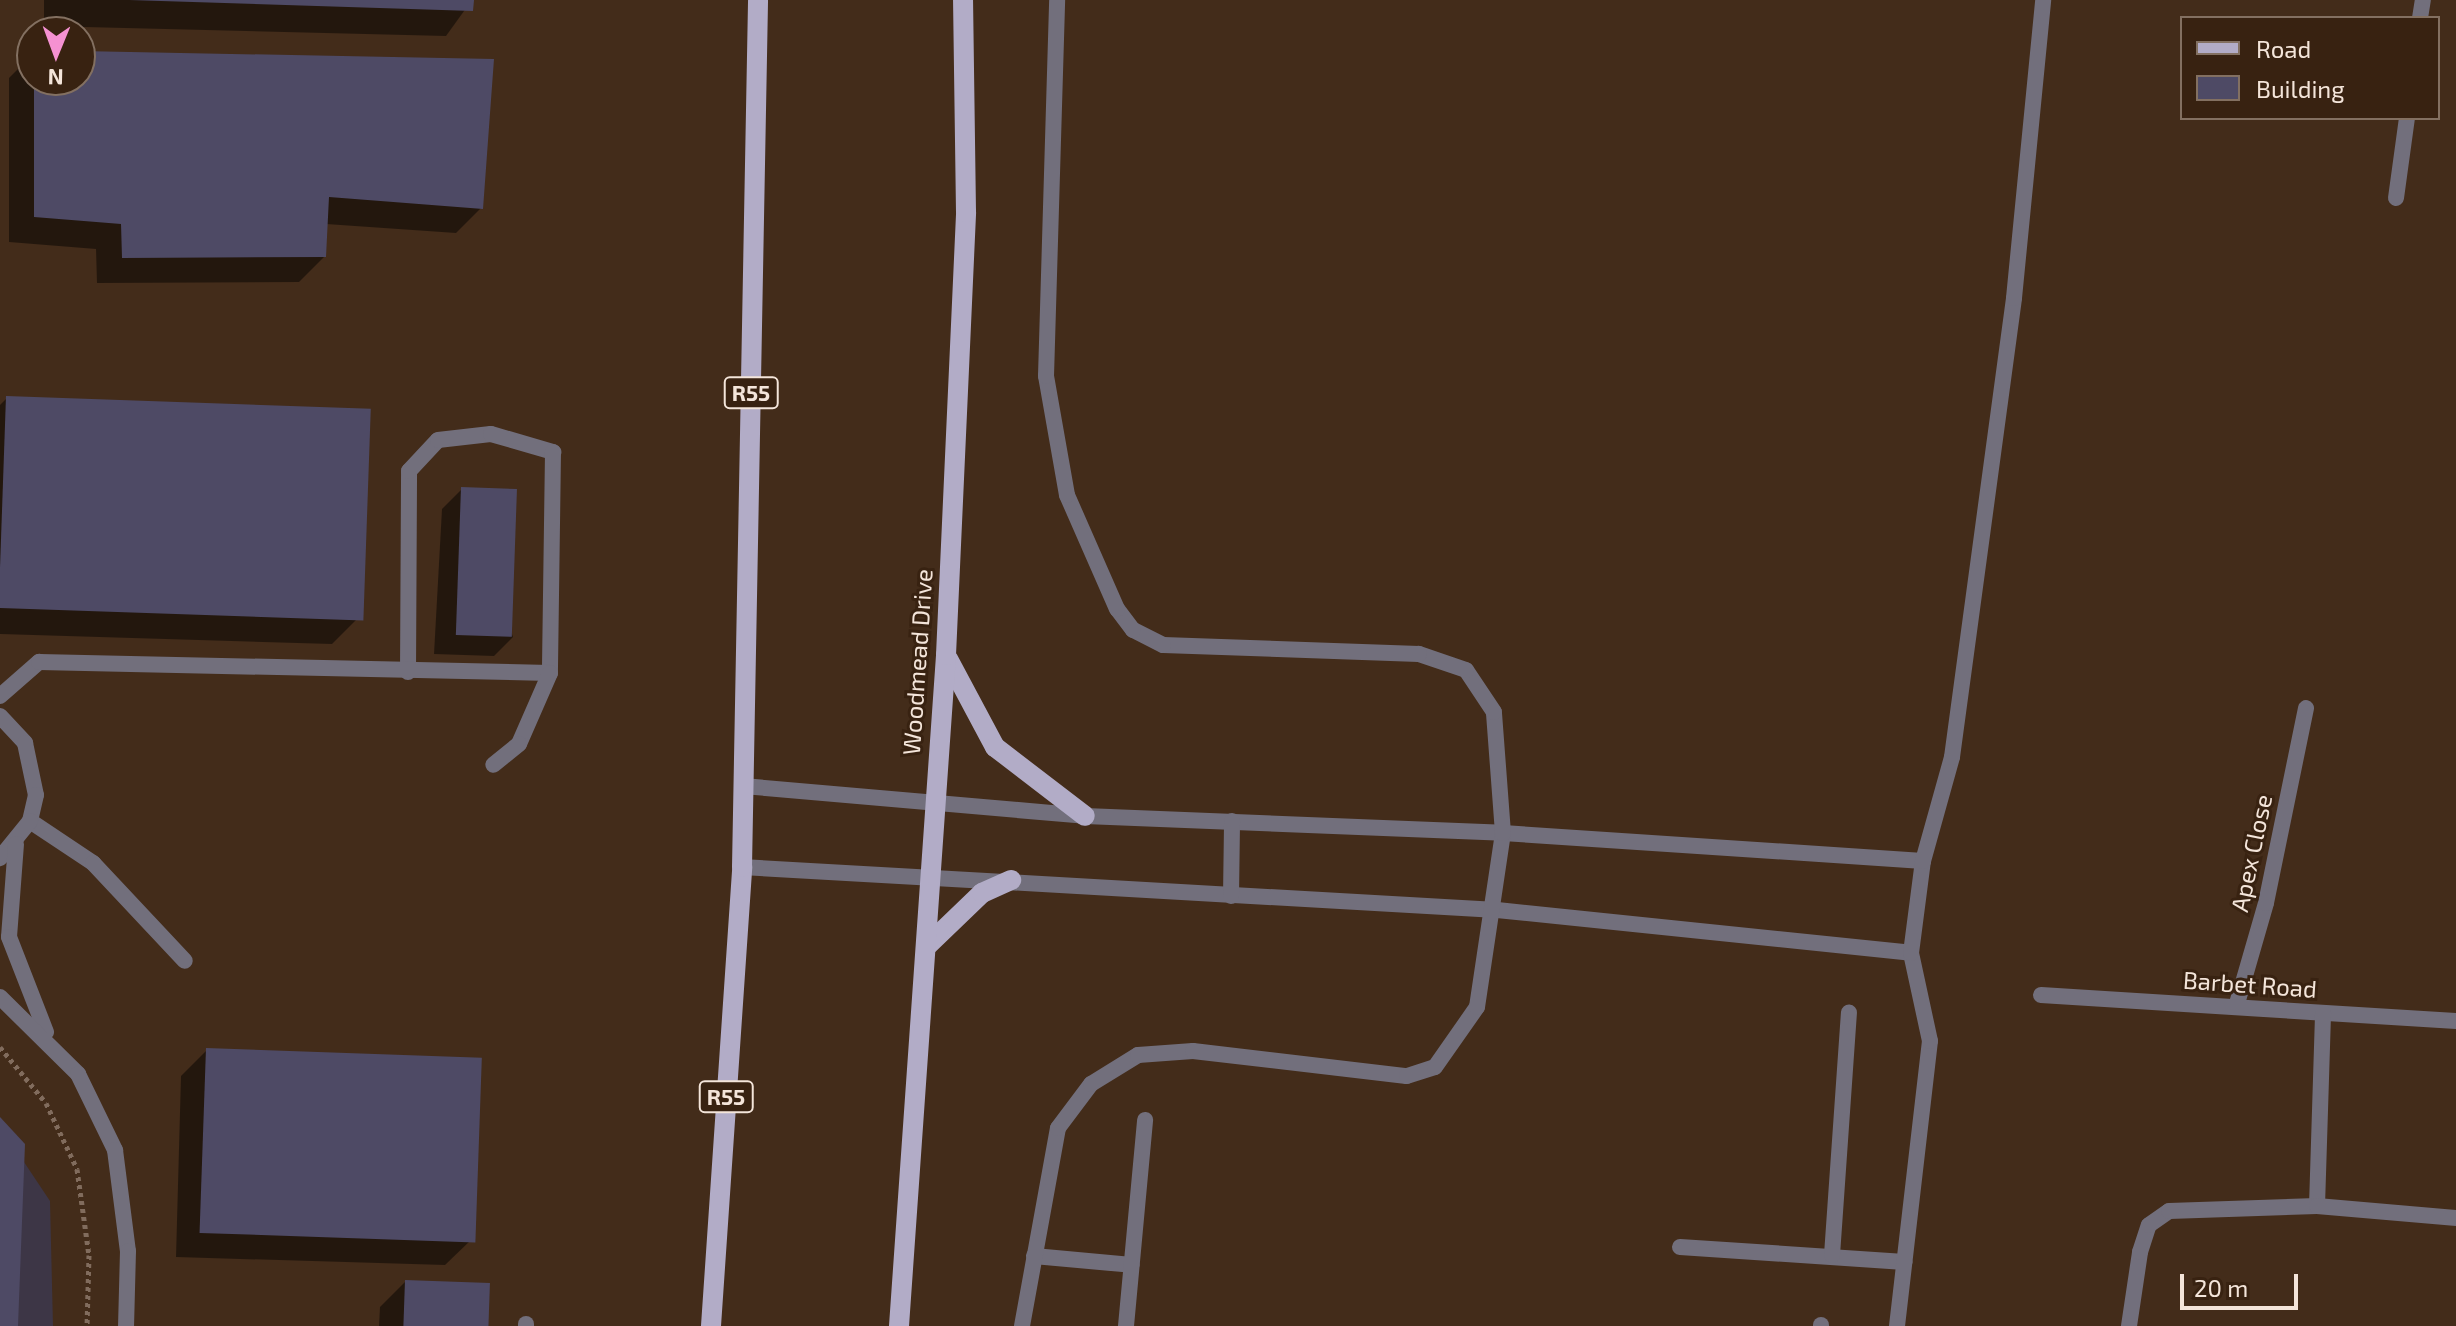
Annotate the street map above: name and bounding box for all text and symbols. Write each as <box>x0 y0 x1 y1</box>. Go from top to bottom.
north arrow <box>16 16 96 96</box>
legend <box>2180 16 2440 120</box>
text: Road <box>2256 34 2311 63</box>
text: N <box>47 65 64 91</box>
text: Building <box>2256 74 2345 103</box>
road number: R55 <box>723 375 779 411</box>
street label: Woodmead Drive <box>896 568 938 756</box>
street label: Apex Close <box>2225 792 2277 914</box>
street label: Barbet Road <box>2182 965 2318 1003</box>
road number: R55 <box>698 1079 754 1115</box>
scale bar <box>2184 1258 2302 1308</box>
text: 20 m <box>2194 1273 2248 1302</box>

